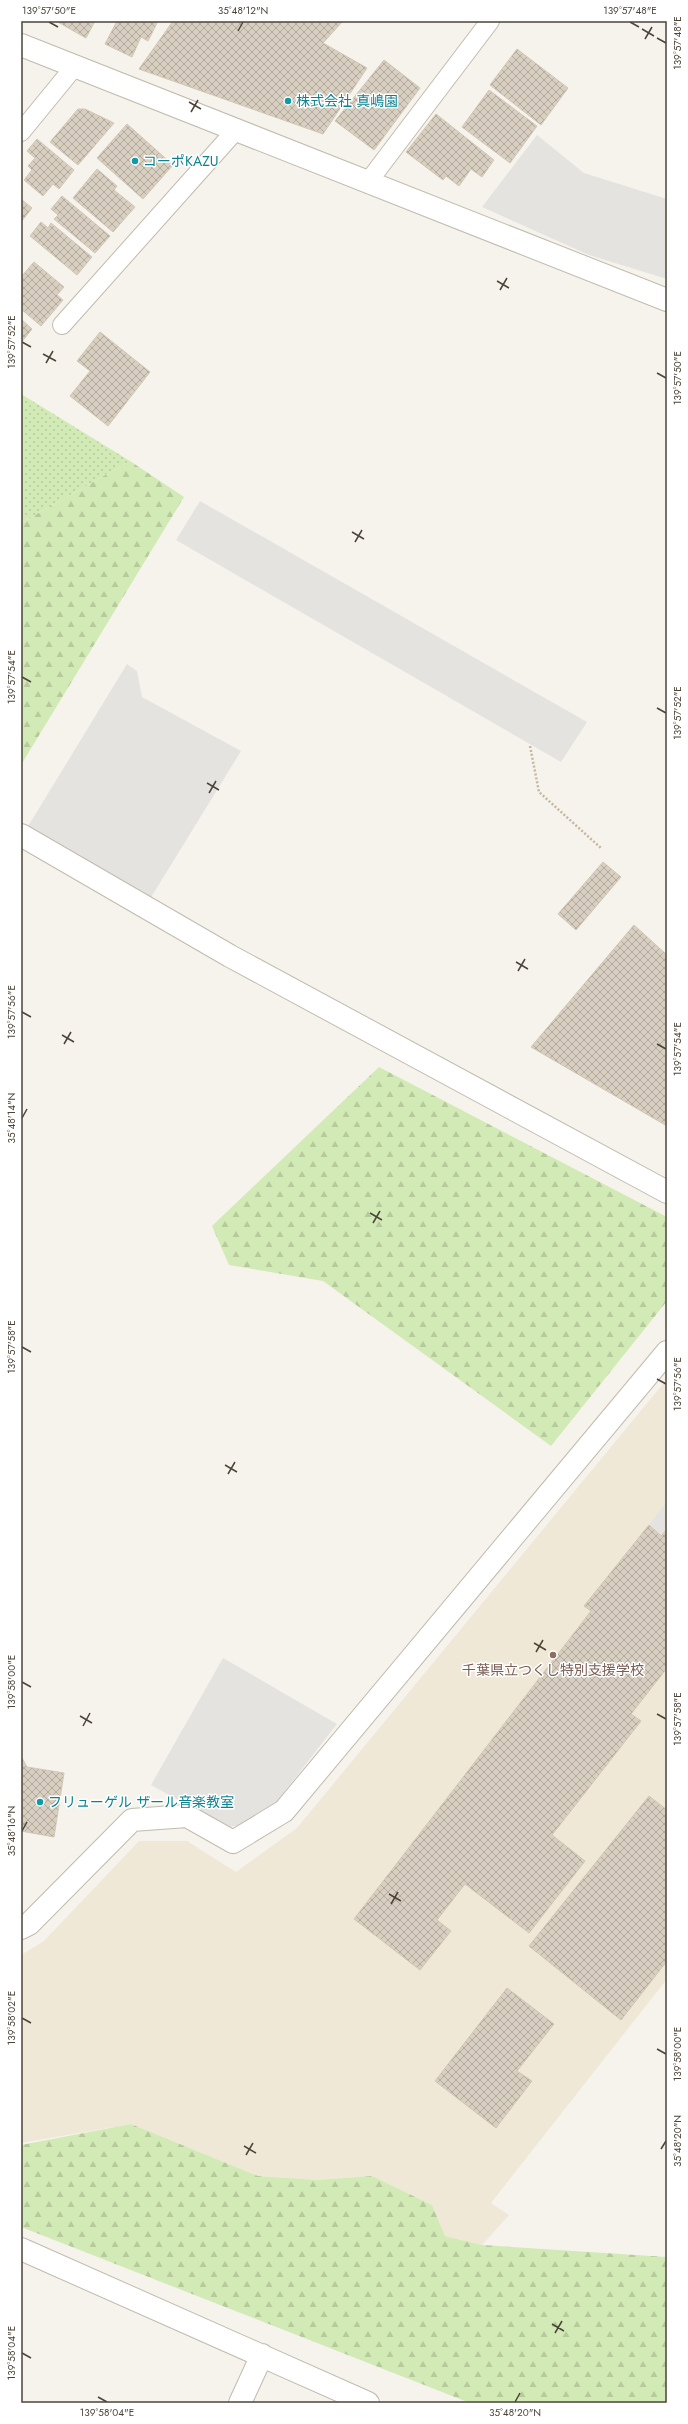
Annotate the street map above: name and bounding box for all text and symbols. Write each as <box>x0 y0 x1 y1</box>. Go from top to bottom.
text: 139°57'50"E <box>22 3 76 18</box>
text: 35°48'12"N <box>218 3 268 18</box>
text: 139°57'48"E <box>603 3 657 18</box>
text: 139°57'48"E <box>670 16 685 70</box>
place label: 株式会社 真嶋園 <box>296 91 398 111</box>
marker: 株式会社 真嶋園 <box>283 96 293 106</box>
place label: コーポKAZU <box>143 151 219 171</box>
marker: コーポKAZU <box>130 156 140 166</box>
text: 139°57'52"E <box>4 315 19 369</box>
text: 139°57'50"E <box>670 351 685 405</box>
text: 139°57'54"E <box>4 650 19 704</box>
text: 139°57'52"E <box>670 686 685 740</box>
text: 139°57'56"E <box>4 985 19 1039</box>
text: 139°57'54"E <box>670 1022 685 1076</box>
text: 35°48'14"N <box>4 1093 19 1143</box>
text: 139°57'58"E <box>4 1320 19 1374</box>
text: 139°57'56"E <box>670 1357 685 1411</box>
marker: 千葉県立つくし特別支援学校 <box>548 1650 558 1660</box>
text: 139°58'00"E <box>4 1655 19 1709</box>
place label: 千葉県立つくし特別支援学校 <box>462 1660 644 1680</box>
text: 139°57'58"E <box>670 1692 685 1746</box>
place label: フリューゲル ザール音楽教室 <box>48 1792 234 1812</box>
marker: フリューゲル ザール音楽教室 <box>35 1797 45 1807</box>
text: 35°48'16"N <box>4 1806 19 1856</box>
text: 139°58'02"E <box>4 1991 19 2045</box>
text: 139°58'00"E <box>670 2027 685 2081</box>
text: 35°48'20"N <box>670 2115 685 2167</box>
text: 139°58'04"E <box>4 2326 19 2380</box>
text: 139°58'04"E <box>80 2405 134 2420</box>
text: 35°48'20"N <box>489 2405 541 2420</box>

